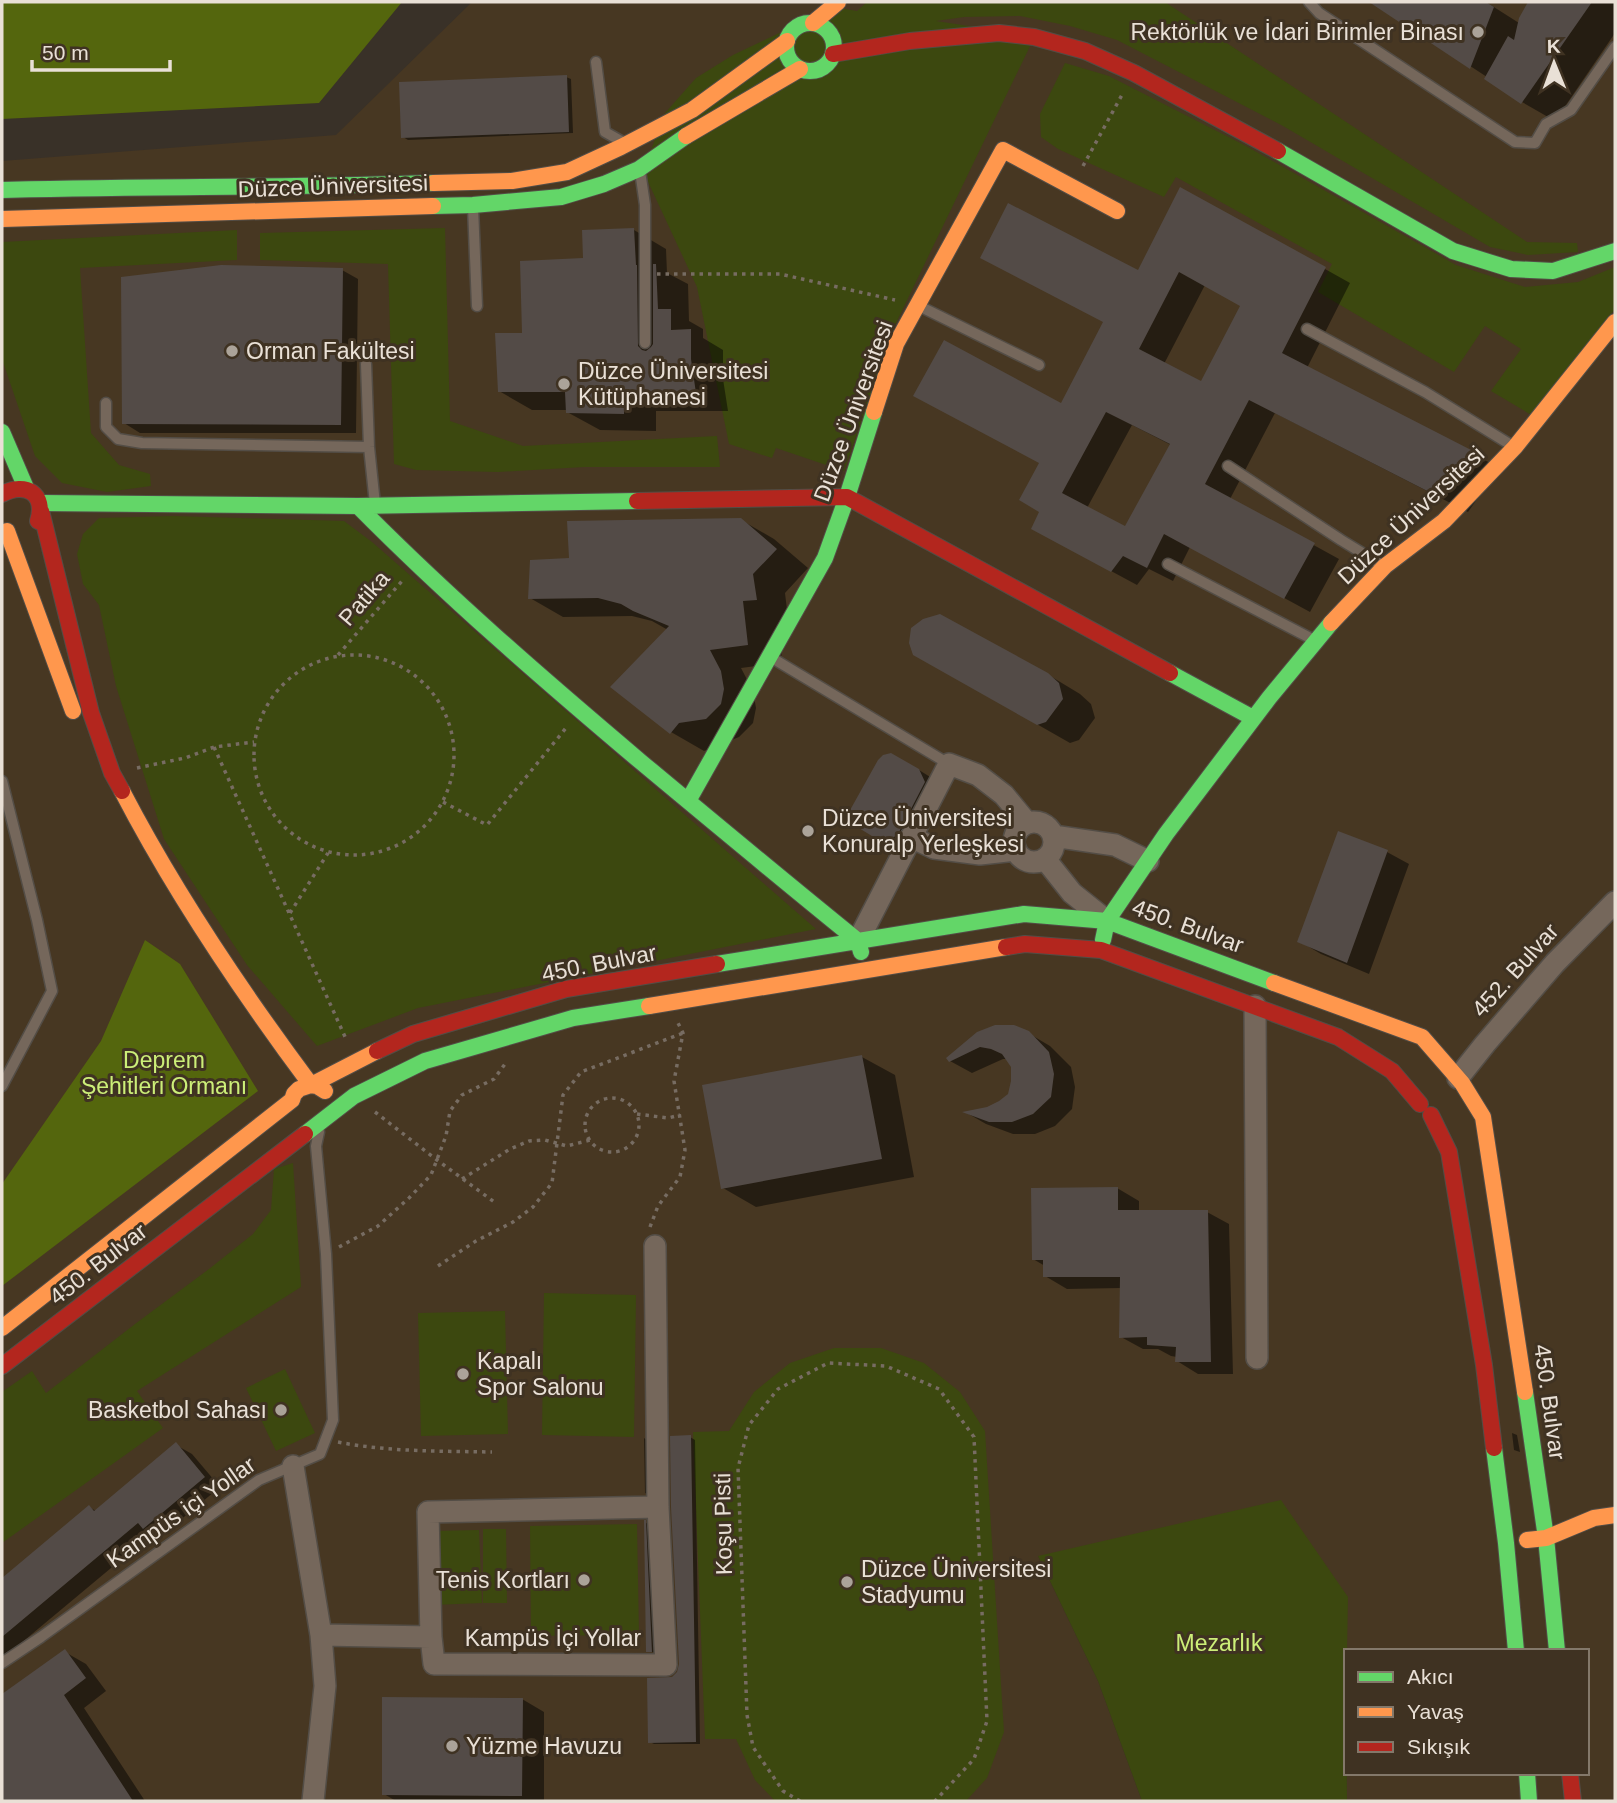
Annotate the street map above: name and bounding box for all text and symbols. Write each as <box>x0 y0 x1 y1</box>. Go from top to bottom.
place label: Rektörlük ve İdari Birimler Binası <box>1130 19 1464 45</box>
marker: Rektörlük ve İdari Birimler Binası <box>1470 24 1486 40</box>
scale bar <box>32 28 170 72</box>
north arrow <box>1519 28 1589 98</box>
text: K <box>1547 36 1561 57</box>
text: 50 m <box>42 41 89 64</box>
street label: Düzce Üniversitesi <box>237 170 429 202</box>
street label: Düzce Üniversitesi <box>808 317 898 505</box>
place label: Orman Fakültesi <box>246 338 415 364</box>
marker: Orman Fakültesi <box>224 343 240 359</box>
place label: Düzce Üniversitesi Kütüphanesi <box>578 358 768 410</box>
marker: Düzce Üniversitesi Kütüphanesi <box>556 376 572 392</box>
street label: Düzce Üniversitesi <box>1332 441 1490 589</box>
street label: Patika <box>333 565 395 631</box>
place label: Düzce Üniversitesi Konuralp Yerleşkesi <box>822 805 1024 857</box>
marker: Düzce Üniversitesi Konuralp Yerleşkesi <box>800 823 816 839</box>
street label: 450. Bulvar <box>1129 894 1247 958</box>
street label: 452. Bulvar <box>1466 918 1564 1022</box>
street label: 450. Bulvar <box>539 939 659 987</box>
park label: Deprem Şehitleri Ormanı <box>81 1047 247 1099</box>
street label: 450. Bulvar <box>44 1218 152 1310</box>
street label: 450. Bulvar <box>1529 1343 1571 1462</box>
place label: Kapalı Spor Salonu <box>477 1348 604 1400</box>
marker: Kapalı Spor Salonu <box>455 1366 471 1382</box>
place label: Basketbol Sahası <box>88 1397 267 1423</box>
marker: Basketbol Sahası <box>273 1402 289 1418</box>
street label: Kampüs içi Yollar <box>102 1451 260 1573</box>
street label: Koşu Pisti <box>709 1473 737 1575</box>
place label: Düzce Üniversitesi Stadyumu <box>861 1556 1051 1608</box>
place label: Tenis Kortları <box>436 1567 570 1593</box>
marker: Tenis Kortları <box>576 1572 592 1588</box>
marker: Düzce Üniversitesi Stadyumu <box>839 1574 855 1590</box>
street label: Kampüs İçi Yollar <box>465 1625 642 1651</box>
park label: Mezarlık <box>1176 1630 1263 1656</box>
legend <box>1344 1649 1589 1775</box>
text: Akıcı <box>1407 1665 1454 1688</box>
text: Yavaş <box>1407 1700 1464 1723</box>
place label: Yüzme Havuzu <box>466 1733 622 1759</box>
text: Sıkışık <box>1407 1735 1471 1758</box>
marker: Yüzme Havuzu <box>444 1738 460 1754</box>

